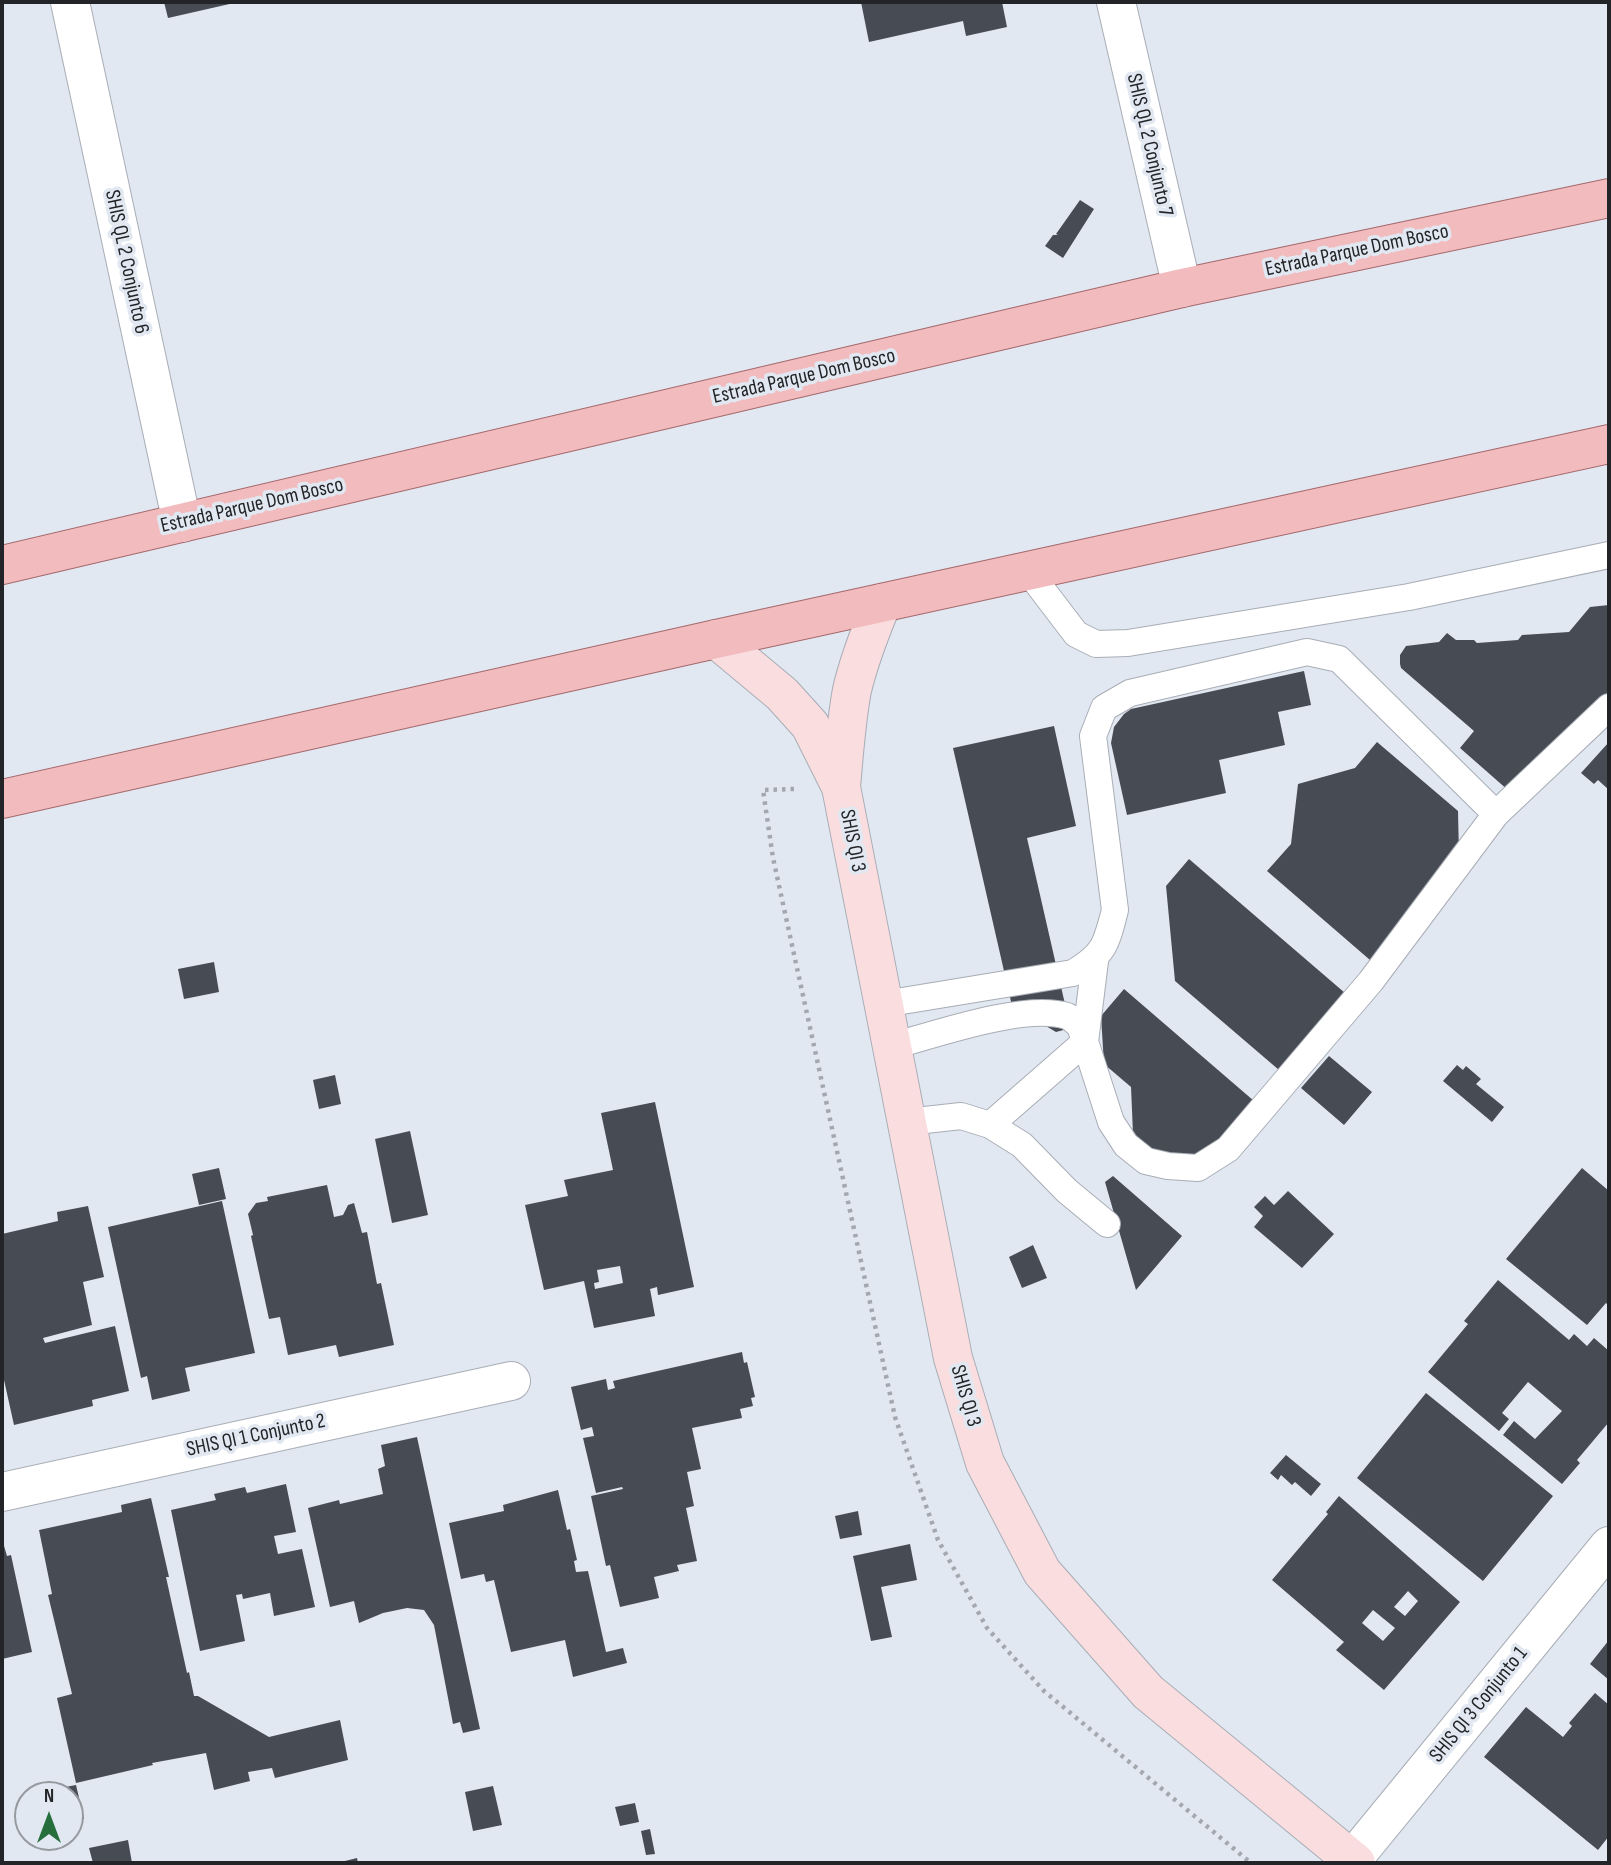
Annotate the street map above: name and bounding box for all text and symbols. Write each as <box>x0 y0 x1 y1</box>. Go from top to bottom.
street label: SHIS QL 2 Conjunto 7 <box>1120 71 1178 219</box>
street label: SHIS QL 2 Conjunto 6 <box>98 188 154 336</box>
street label: Estrada Parque Dom Bosco <box>1263 219 1451 283</box>
street label: Estrada Parque Dom Bosco <box>710 344 898 410</box>
street label: Estrada Parque Dom Bosco <box>158 473 346 539</box>
street label: SHIS QI 3 <box>834 808 870 874</box>
street label: SHIS QI 3 <box>944 1362 986 1430</box>
street label: SHIS QI 1 Conjunto 2 <box>184 1409 328 1463</box>
street label: SHIS QI 3 Conjunto 1 <box>1425 1642 1533 1768</box>
north arrow <box>14 1781 84 1851</box>
text: N <box>44 1785 54 1808</box>

